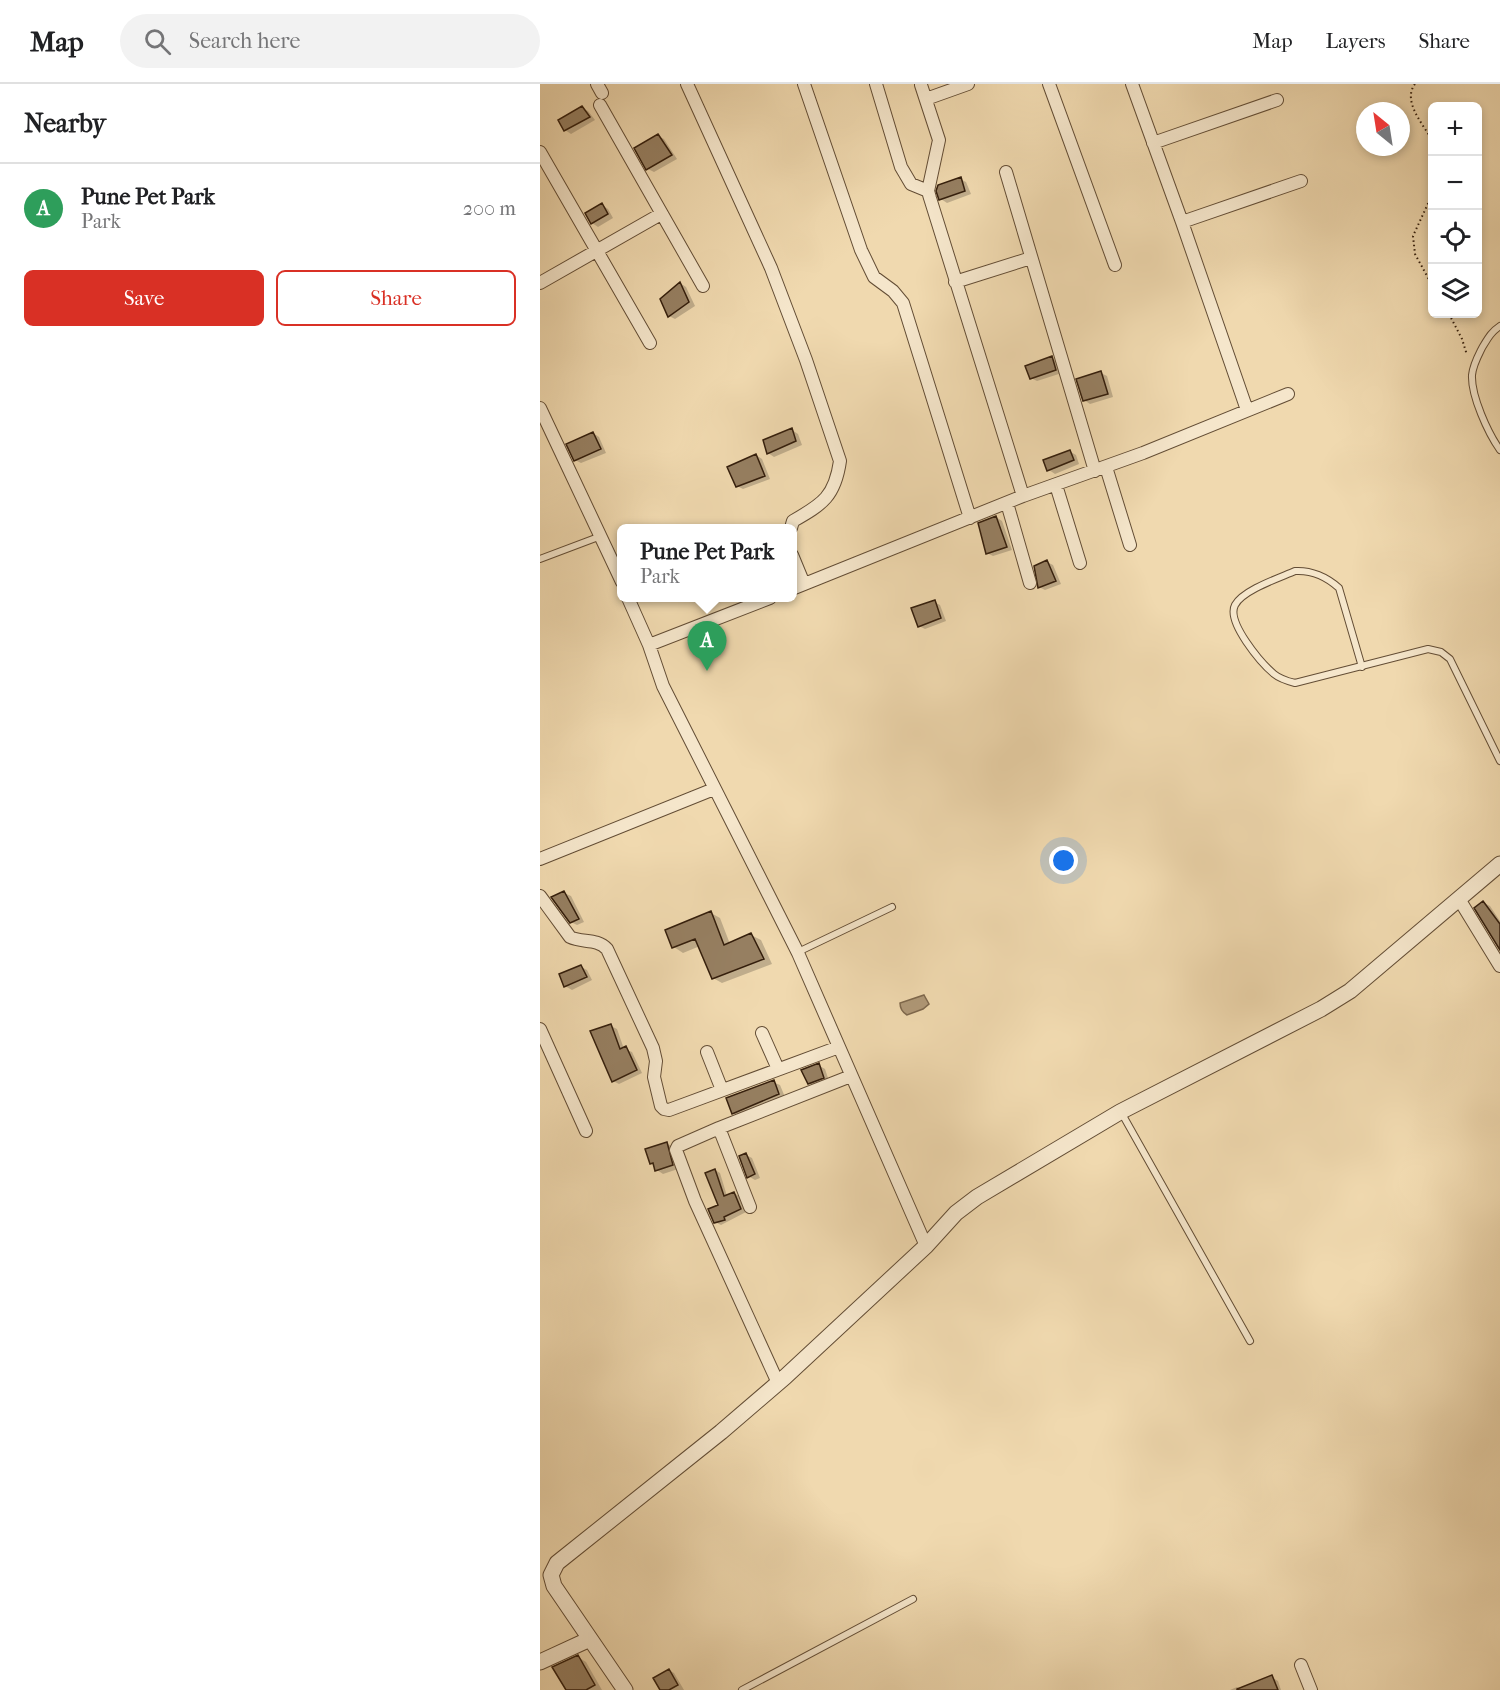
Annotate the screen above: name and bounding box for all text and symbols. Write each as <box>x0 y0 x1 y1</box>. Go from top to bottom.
search box <box>120 14 540 68</box>
text: Map <box>30 25 84 58</box>
icon: search <box>141 25 174 58</box>
text: Search here <box>189 28 300 54</box>
text: Map <box>1252 29 1293 53</box>
text: Layers <box>1326 29 1385 53</box>
text: Share <box>1418 29 1470 53</box>
north arrow <box>1356 102 1410 156</box>
map controls <box>1428 102 1482 318</box>
button: + <box>1428 102 1482 156</box>
text: Nearby <box>24 108 106 139</box>
button: − <box>1428 156 1482 210</box>
text: Pune Pet Park <box>81 184 215 210</box>
text: A <box>37 197 50 220</box>
text: 200 m <box>463 197 516 220</box>
text: Park <box>81 210 121 233</box>
button: locate <box>1428 210 1482 264</box>
button: layers <box>1428 264 1482 318</box>
button: Save <box>24 270 264 326</box>
button: Share <box>276 270 516 326</box>
popup <box>617 524 797 602</box>
text: Pune Pet Park <box>640 539 774 565</box>
text: Park <box>640 565 680 588</box>
pin: A <box>688 622 726 671</box>
your location <box>1049 846 1078 875</box>

